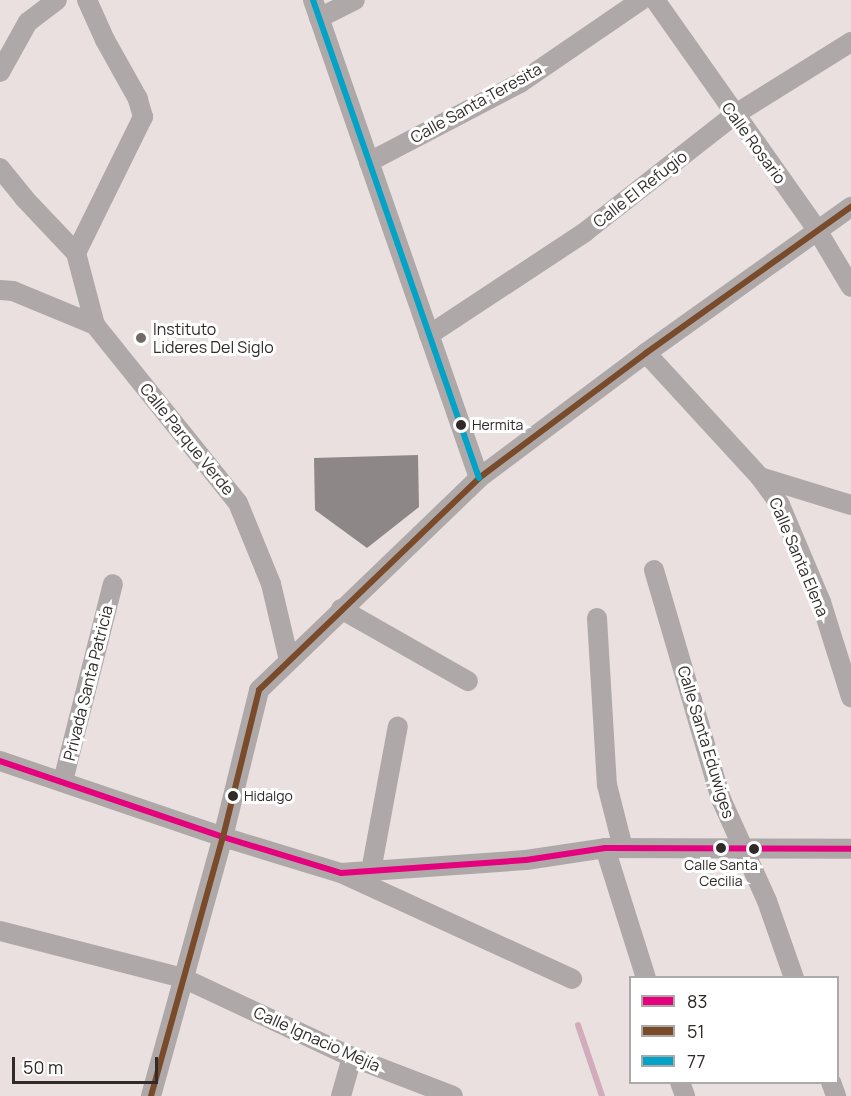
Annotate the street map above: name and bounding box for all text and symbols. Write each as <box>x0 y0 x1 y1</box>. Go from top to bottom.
street label: Calle Santa Teresita <box>407 59 545 147</box>
street label: Calle Rosario <box>718 98 790 188</box>
street label: Calle El Refugio <box>589 146 691 232</box>
place label: Instituto Lideres Del Siglo <box>153 319 274 357</box>
marker: Instituto Lideres Del Siglo <box>134 331 148 345</box>
street label: Calle Parque Verde <box>136 379 238 499</box>
place label: Hermita <box>472 417 523 433</box>
marker: Hermita <box>455 419 467 431</box>
street label: Calle Santa Elena <box>765 495 833 619</box>
street label: Privada Santa Patricia <box>59 603 117 763</box>
street label: Calle Santa Eduwiges <box>674 663 738 821</box>
place label: Hidalgo <box>244 788 293 804</box>
marker: Hidalgo <box>227 790 239 802</box>
marker: Calle Santa Cecilia <box>715 842 727 854</box>
unlabelled marker <box>748 843 760 855</box>
place label: Calle Santa Cecilia <box>684 857 758 890</box>
legend <box>629 976 839 1084</box>
text: 83 <box>687 989 707 1013</box>
street label: Calle Ignacio Mejía <box>251 1002 383 1076</box>
text: 51 <box>687 1019 704 1043</box>
scale bar <box>15 1045 160 1083</box>
text: 77 <box>687 1049 706 1073</box>
text: 50 m <box>23 1055 63 1079</box>

